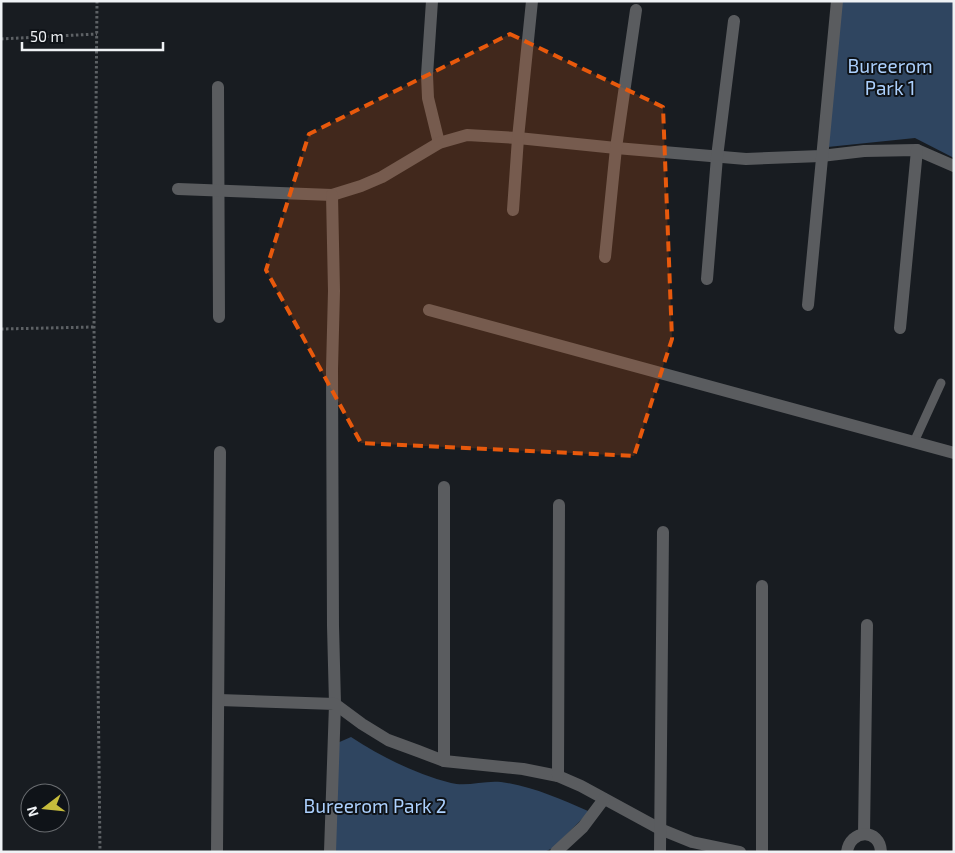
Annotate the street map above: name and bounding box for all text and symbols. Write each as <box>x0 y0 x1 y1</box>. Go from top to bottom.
scale bar <box>22 20 164 52</box>
text: 50 m <box>30 27 64 45</box>
park label: Bureerom Park 1 <box>847 54 933 99</box>
north arrow <box>20 783 70 833</box>
park label: Bureerom Park 2 <box>303 794 447 817</box>
text: N <box>22 805 42 819</box>

